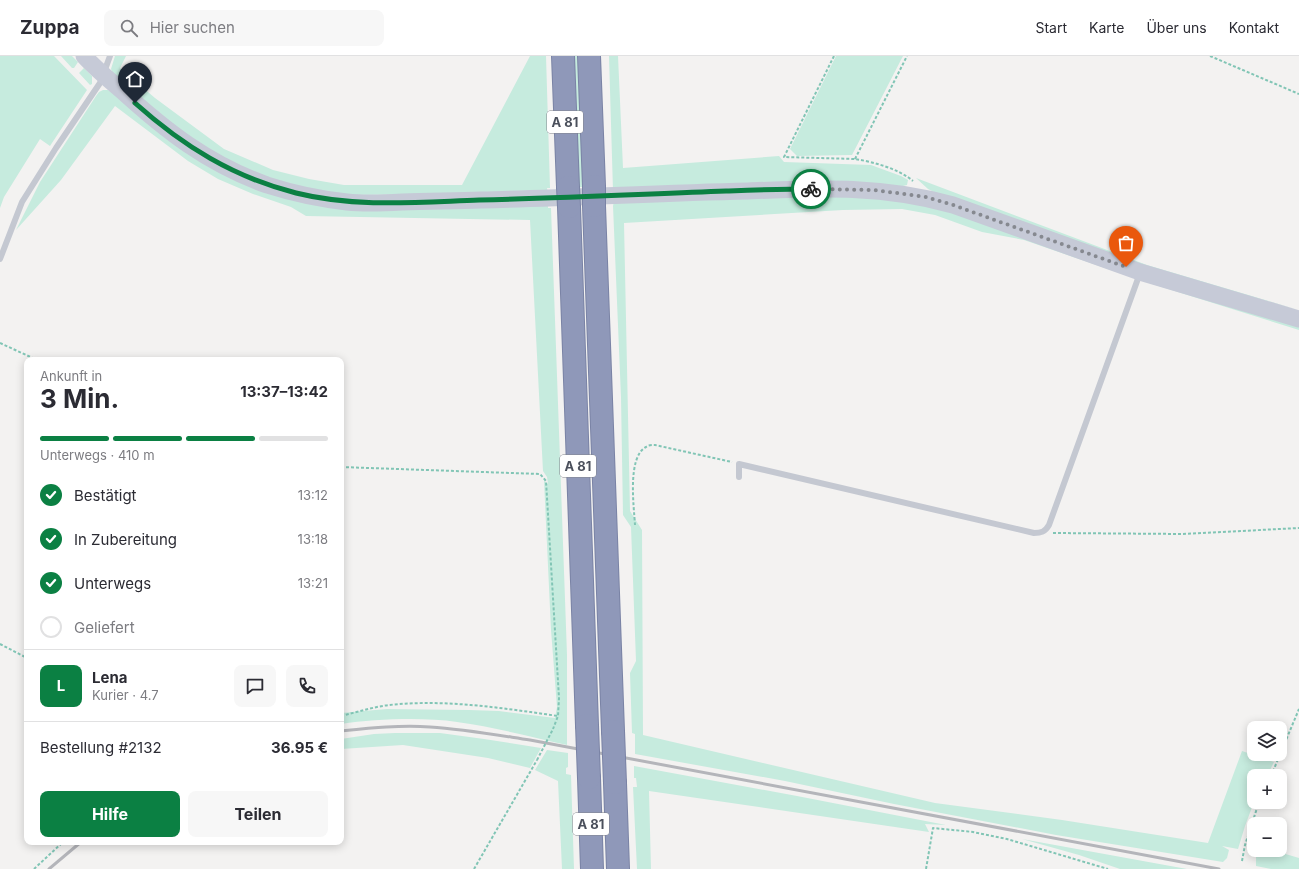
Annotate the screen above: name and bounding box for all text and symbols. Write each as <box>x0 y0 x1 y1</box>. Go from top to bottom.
search box <box>104 10 384 46</box>
text: Zuppa <box>20 16 80 39</box>
icon: search <box>118 17 140 39</box>
text: Hier suchen <box>150 18 235 37</box>
text: Start <box>1035 19 1067 36</box>
text: Karte <box>1089 19 1124 36</box>
text: Über uns <box>1146 19 1207 36</box>
text: Kontakt <box>1229 19 1279 36</box>
pin <box>118 62 152 103</box>
icon: home <box>124 68 146 90</box>
road number: A 81 <box>547 111 583 133</box>
courier <box>791 169 831 209</box>
icon: bike <box>800 178 822 200</box>
pin <box>1109 226 1143 267</box>
icon: bag <box>1115 232 1137 254</box>
text: Ankunft in <box>40 368 102 384</box>
text: 13:37–13:42 <box>240 382 328 401</box>
text: 3 Min. <box>40 383 119 414</box>
text: Unterwegs · 410 m <box>40 447 155 463</box>
road number: A 81 <box>560 455 596 477</box>
icon: check <box>40 484 62 506</box>
text: Bestätigt <box>74 486 137 505</box>
text: 13:12 <box>298 487 328 503</box>
icon: check <box>40 528 62 550</box>
text: In Zubereitung <box>74 530 177 549</box>
text: 13:18 <box>298 531 328 547</box>
icon: check <box>40 572 62 594</box>
text: Unterwegs <box>74 574 151 593</box>
text: 13:21 <box>298 575 328 591</box>
text: Geliefert <box>74 618 135 637</box>
button: chat <box>234 665 276 707</box>
button: phone <box>286 665 328 707</box>
text: Lena <box>92 668 127 687</box>
text: L <box>57 676 65 695</box>
text: Kurier · 4.7 <box>92 687 159 703</box>
map controls <box>1247 721 1287 857</box>
button: layers <box>1247 721 1287 761</box>
text: Bestellung #2132 <box>40 738 162 757</box>
text: 36.95 € <box>271 738 328 757</box>
button: + <box>1247 769 1287 809</box>
button: Hilfe <box>40 791 180 837</box>
button: Teilen <box>188 791 328 837</box>
road number: A 81 <box>573 813 609 835</box>
button: − <box>1247 817 1287 857</box>

